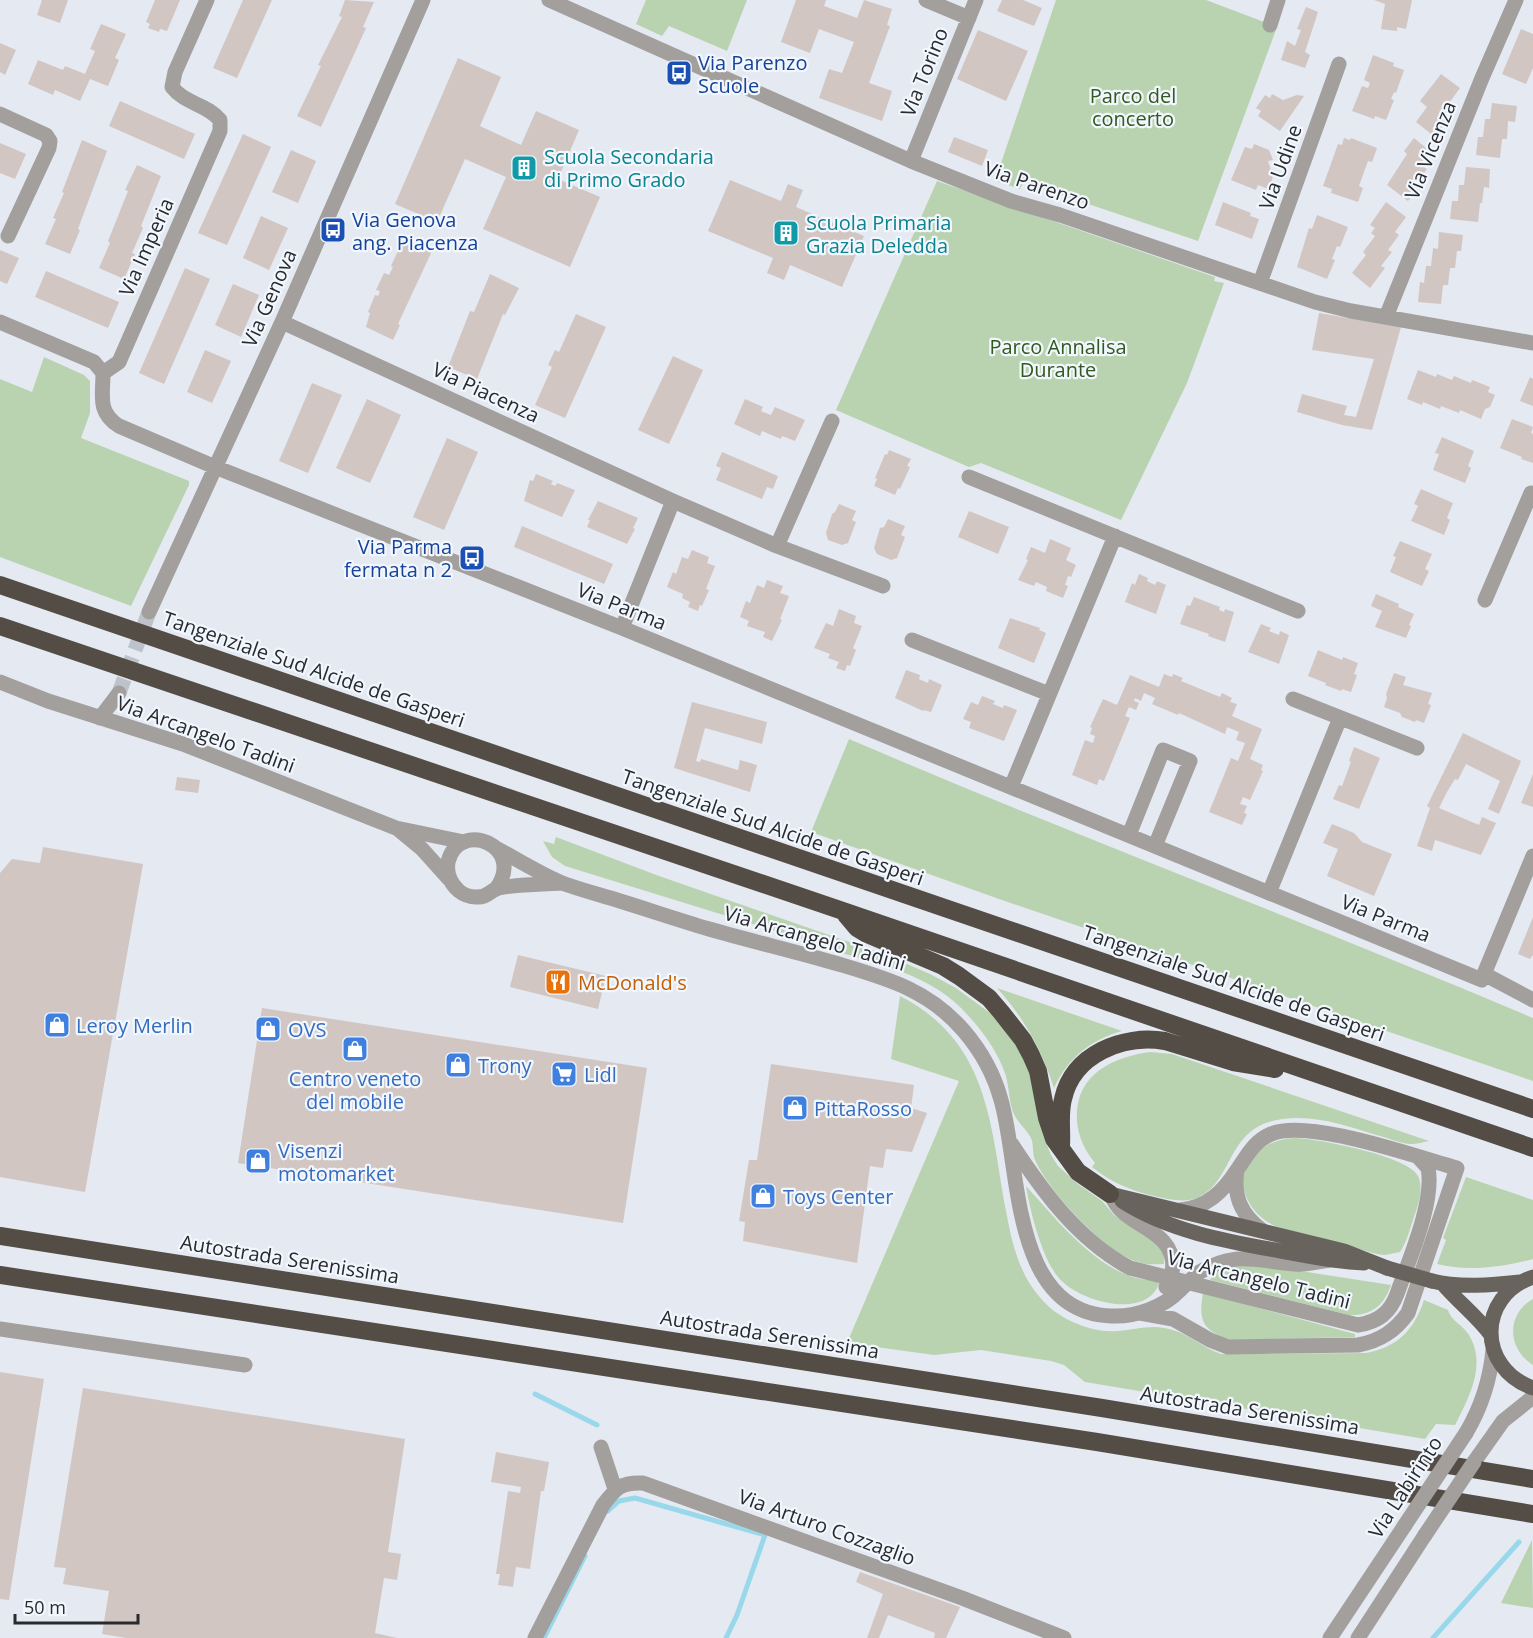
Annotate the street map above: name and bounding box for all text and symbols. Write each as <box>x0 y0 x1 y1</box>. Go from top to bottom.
street label: Via Torino <box>894 23 954 121</box>
place label: Via Parenzo Scuole <box>698 49 808 99</box>
bus stop icon: Via Parenzo Scuole <box>664 58 694 88</box>
park label: Parco del concerto <box>1090 82 1176 132</box>
street label: Via Vicenza <box>1398 97 1462 203</box>
street label: Via Udine <box>1252 121 1308 213</box>
place label: Scuola Secondaria di Primo Grado <box>544 143 714 193</box>
building icon: Scuola Secondaria di Primo Grado <box>509 153 539 183</box>
street label: Via Parenzo <box>981 154 1093 216</box>
street label: Via Imperia <box>112 193 180 301</box>
place label: Via Genova ang. Piacenza <box>352 206 478 256</box>
place label: Scuola Primaria Grazia Deledda <box>806 209 951 259</box>
bus stop icon: Via Genova ang. Piacenza <box>318 215 348 245</box>
building icon: Scuola Primaria Grazia Deledda <box>771 218 801 248</box>
street label: Via Genova <box>235 245 303 351</box>
park label: Parco Annalisa Durante <box>989 333 1127 383</box>
street label: Via Piacenza <box>428 355 544 429</box>
place label: Via Parma fermata n 2 <box>344 533 452 583</box>
bus stop icon: Via Parma fermata n 2 <box>457 543 487 573</box>
street label: Via Parma <box>573 576 671 636</box>
street label: Tangenziale Sud Alcide de Gasperi <box>159 604 469 734</box>
street label: Via Arcangelo Tadini <box>113 689 299 779</box>
street label: Tangenziale Sud Alcide de Gasperi <box>618 762 928 892</box>
street label: Via Parma <box>1337 888 1435 948</box>
street label: Via Arcangelo Tadini <box>721 899 909 977</box>
street label: Tangenziale Sud Alcide de Gasperi <box>1079 918 1389 1048</box>
restaurant icon: McDonald's <box>543 967 573 997</box>
place label: McDonald's <box>578 969 687 996</box>
shop icon: Leroy Merlin <box>42 1010 72 1040</box>
place label: Leroy Merlin <box>76 1012 193 1039</box>
shop icon: OVS <box>253 1014 283 1044</box>
place label: OVS <box>288 1016 326 1043</box>
shop icon: Centro veneto del mobile <box>340 1034 370 1064</box>
shop icon: Trony <box>443 1050 473 1080</box>
place label: Trony <box>478 1052 532 1079</box>
supermarket icon: Lidl <box>549 1059 579 1089</box>
place label: Lidl <box>584 1061 617 1088</box>
place label: Centro veneto del mobile <box>289 1065 421 1115</box>
shop icon: PittaRosso <box>780 1093 810 1123</box>
place label: PittaRosso <box>814 1095 912 1122</box>
place label: Visenzi motomarket <box>278 1137 394 1187</box>
shop icon: Visenzi motomarket <box>243 1146 273 1176</box>
shop icon: Toys Center <box>748 1181 778 1211</box>
place label: Toys Center <box>783 1183 893 1210</box>
street label: Autostrada Serenissima <box>179 1228 401 1290</box>
street label: Via Arcangelo Tadini <box>1164 1243 1354 1315</box>
street label: Autostrada Serenissima <box>659 1303 881 1365</box>
street label: Autostrada Serenissima <box>1139 1379 1361 1441</box>
street label: Via Labirinto <box>1362 1431 1448 1543</box>
street label: Via Arturo Cozzaglio <box>735 1482 919 1572</box>
scale bar <box>15 1587 138 1625</box>
text: 50 m <box>24 1595 66 1619</box>

